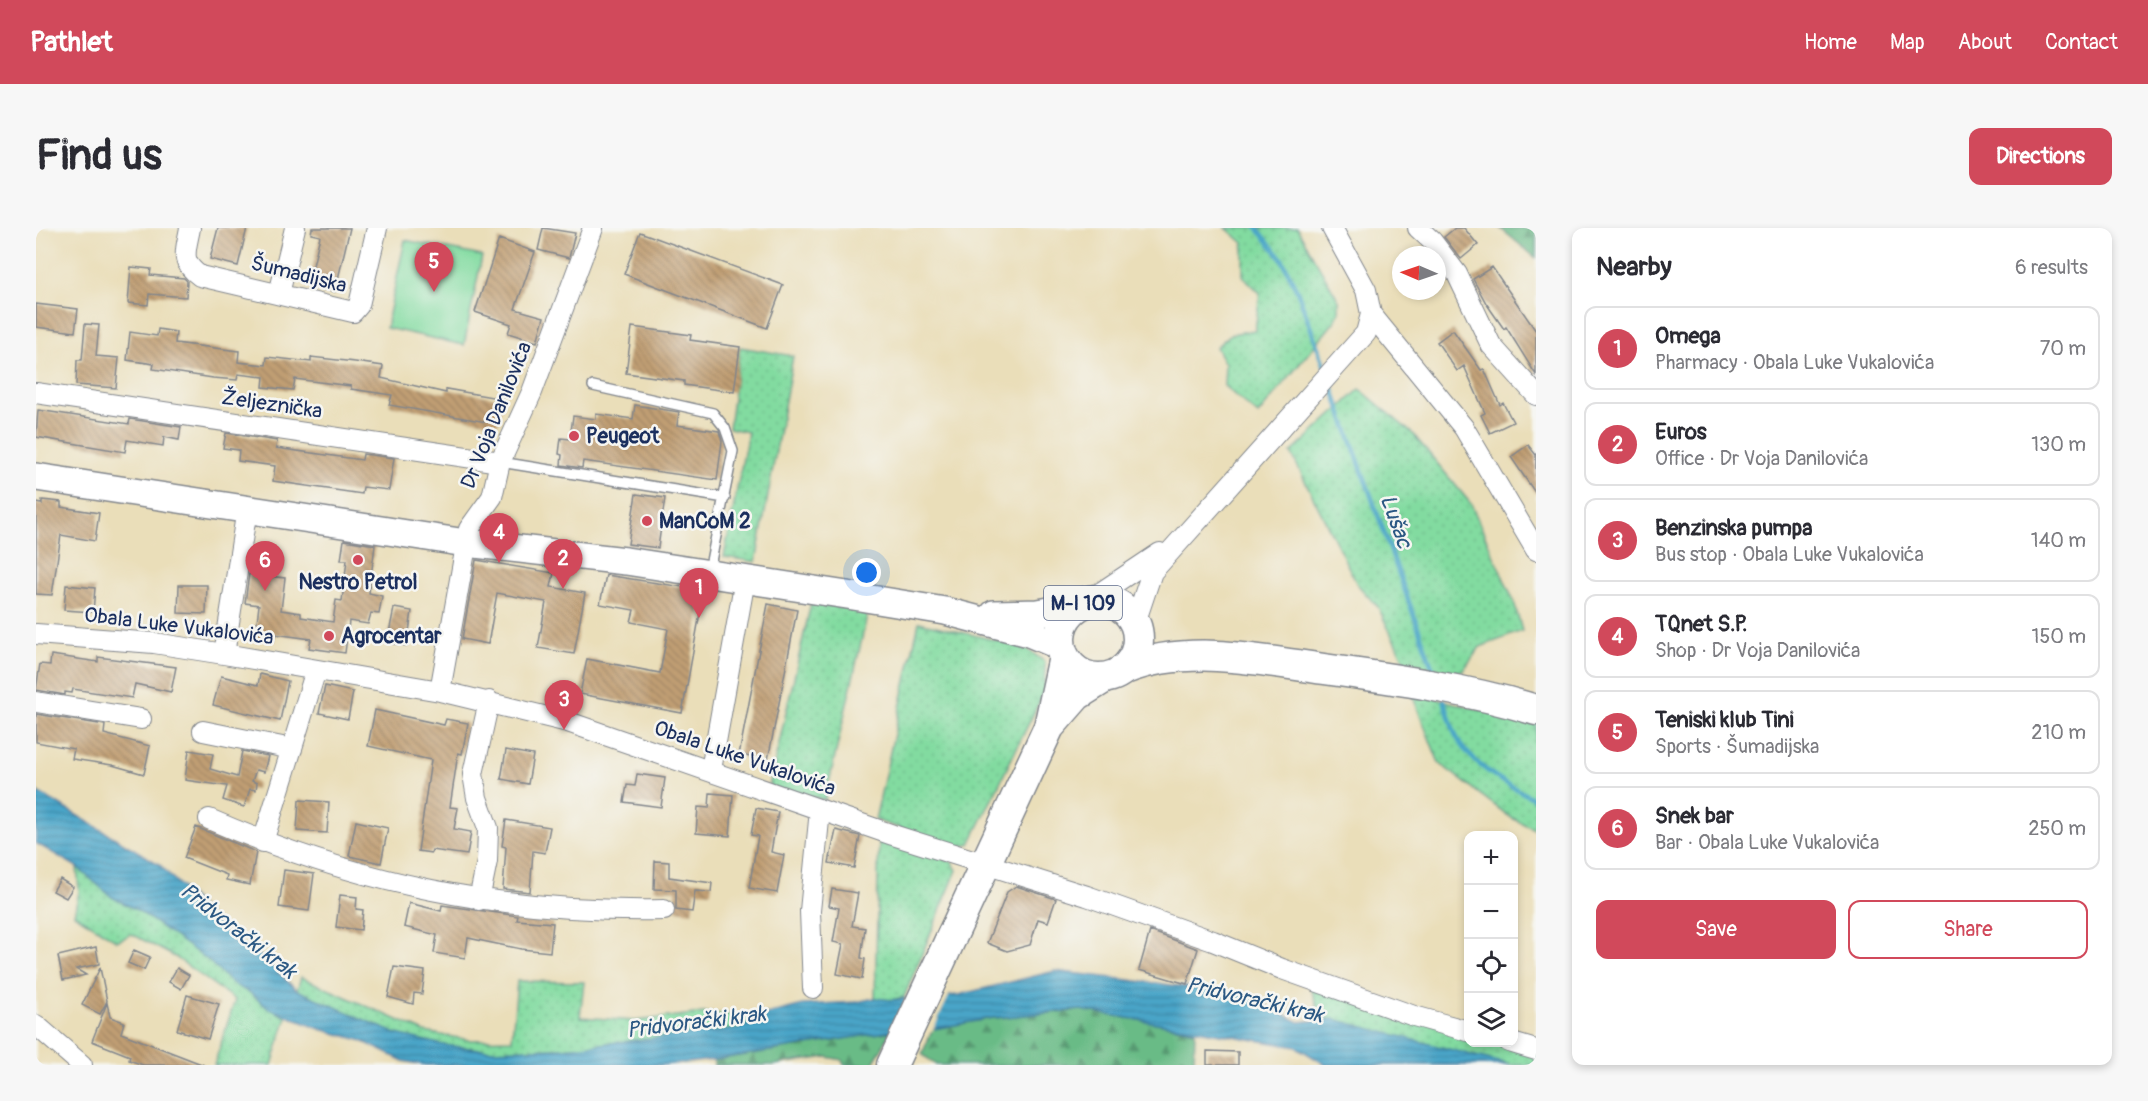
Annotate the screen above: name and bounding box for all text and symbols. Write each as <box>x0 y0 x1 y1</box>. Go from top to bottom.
text: Pathlet <box>30 25 113 60</box>
text: Home <box>1804 29 1857 56</box>
text: Map <box>1890 29 1925 56</box>
text: About <box>1958 29 2012 56</box>
text: Contact <box>2045 29 2118 56</box>
button: Directions <box>1969 128 2112 185</box>
text: Find us <box>36 130 162 182</box>
pin: 5 <box>414 242 454 292</box>
north arrow <box>1392 246 1446 300</box>
street label: Šumadijska <box>248 249 350 299</box>
text: Nearby <box>1596 251 1672 283</box>
text: 6 results <box>2015 255 2088 280</box>
text: Omega <box>1655 322 1721 350</box>
text: 1 <box>1614 336 1621 361</box>
text: 70 m <box>2040 336 2086 361</box>
street label: Dr Voja Danilovića <box>455 338 538 493</box>
text: Pharmacy · Obala Luke Vukalovića <box>1655 350 1934 375</box>
street label: Željeznička <box>220 384 324 425</box>
text: Euros <box>1655 418 1707 446</box>
place label: Peugeot <box>586 423 660 450</box>
marker: Peugeot <box>567 429 581 443</box>
text: 2 <box>1612 432 1623 457</box>
text: 130 m <box>2031 432 2086 457</box>
text: Office · Dr Voja Danilovića <box>1655 446 1868 471</box>
water label: Lušac <box>1374 491 1419 554</box>
place label: ManCoM 2 <box>659 508 751 535</box>
pin: 4 <box>480 514 518 563</box>
marker: ManCoM 2 <box>640 514 654 528</box>
text: Benzinska pumpa <box>1655 514 1812 542</box>
text: 3 <box>1612 528 1623 553</box>
text: 140 m <box>2031 528 2086 553</box>
pin: 2 <box>544 540 582 589</box>
pin: 6 <box>246 542 284 591</box>
text: Bus stop · Obala Luke Vukalovića <box>1655 542 1924 567</box>
marker: Nestro Petrol <box>351 553 365 567</box>
your location <box>852 558 881 587</box>
pin: 1 <box>680 568 718 618</box>
place label: Nestro Petrol <box>298 569 418 596</box>
road number: M-I 109 <box>1044 586 1122 620</box>
street label: Obala Luke Vukalovića <box>83 601 275 652</box>
text: TQnet S.P. <box>1655 610 1747 638</box>
place label: Agrocentar <box>341 623 442 650</box>
text: 4 <box>1612 624 1623 649</box>
text: 150 m <box>2032 624 2086 649</box>
marker: Agrocentar <box>322 629 336 643</box>
text: Shop · Dr Voja Danilovića <box>1655 638 1860 663</box>
pin: 3 <box>544 680 584 730</box>
text: Teniski klub Tini <box>1655 706 1794 734</box>
street label: Obala Luke Vukalovića <box>650 715 839 802</box>
text: 5 <box>1612 720 1623 745</box>
text: 210 m <box>2031 720 2086 745</box>
text: Sports · Šumadijska <box>1655 734 1819 759</box>
text: Snek bar <box>1655 802 1734 830</box>
text: 6 <box>1612 816 1623 841</box>
text: 250 m <box>2028 816 2086 841</box>
text: Bar · Obala Luke Vukalovića <box>1655 830 1879 855</box>
map controls <box>1464 831 1518 1047</box>
button: + <box>1464 831 1518 885</box>
water label: Pridvorački krak <box>175 877 304 986</box>
button: − <box>1464 885 1518 939</box>
button: Save <box>1596 900 1836 959</box>
button: Share <box>1848 900 2088 959</box>
button: locate <box>1464 939 1518 993</box>
water label: Pridvorački krak <box>1184 971 1328 1030</box>
button: layers <box>1464 993 1518 1047</box>
water label: Pridvorački krak <box>625 999 769 1044</box>

